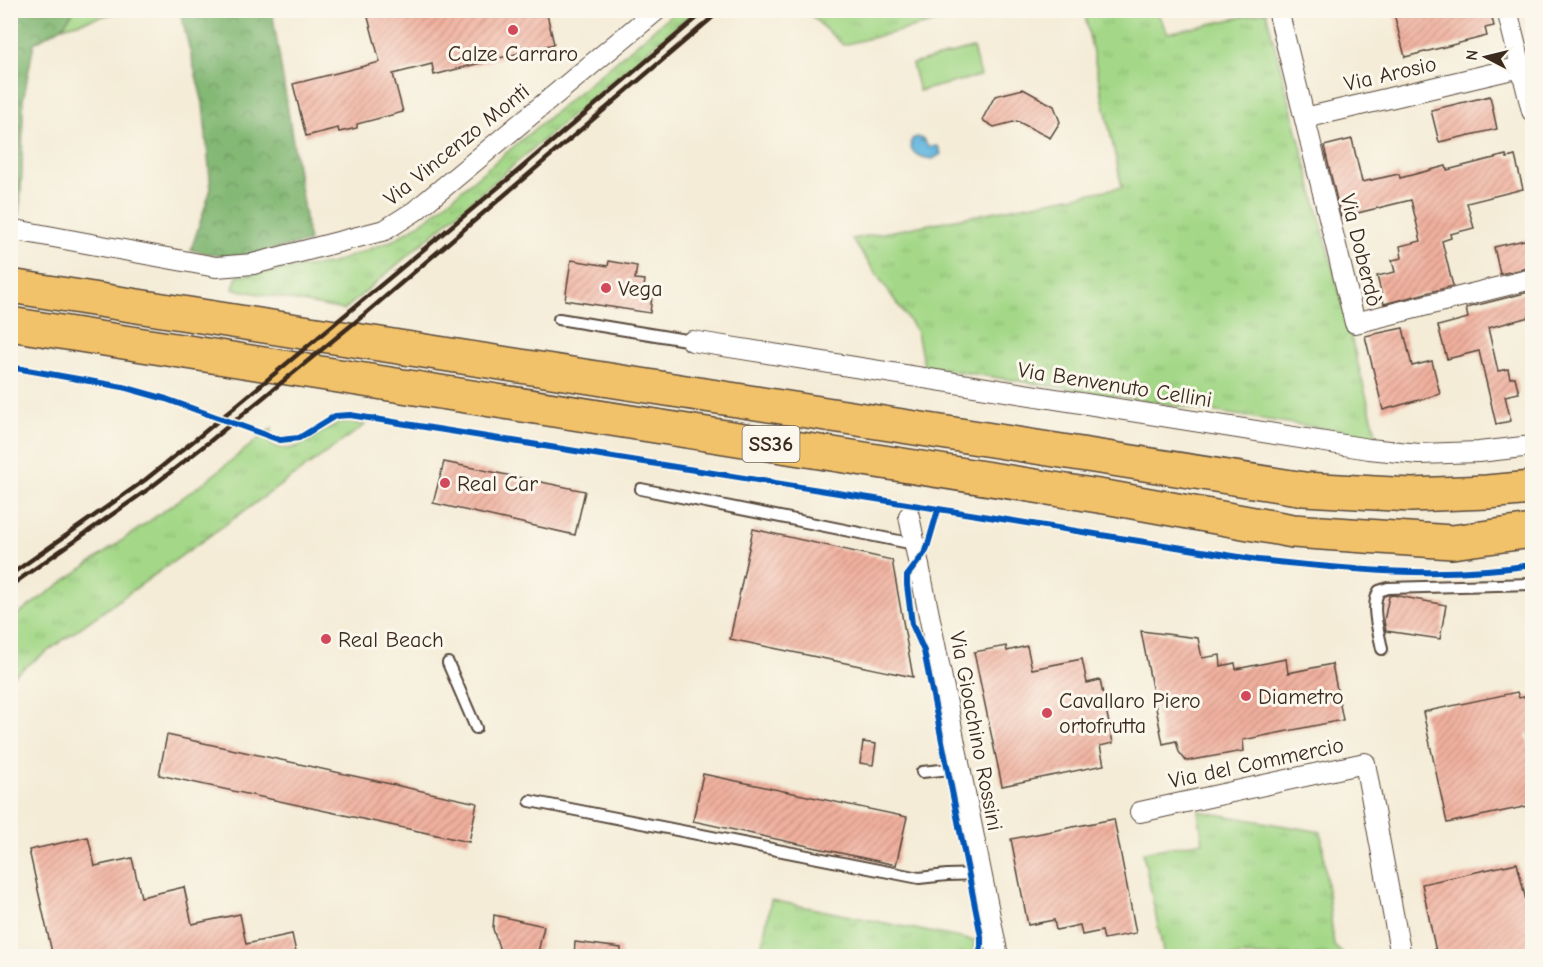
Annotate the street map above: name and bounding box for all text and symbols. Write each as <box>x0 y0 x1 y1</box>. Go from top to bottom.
marker: Calze Carraro <box>506 23 520 37</box>
north arrow <box>1456 27 1516 87</box>
place label: Calze Carraro <box>448 41 578 67</box>
text: N <box>1463 49 1482 62</box>
street label: Via Arosio <box>1342 51 1439 97</box>
street label: Via Vincenzo Monti <box>379 78 535 211</box>
street label: Via Doberdò <box>1334 191 1388 309</box>
place label: Vega <box>618 276 663 302</box>
marker: Vega <box>599 281 613 295</box>
street label: Via Benvenuto Cellini <box>1016 357 1214 413</box>
road number: SS36 <box>742 426 800 462</box>
place label: Real Car <box>457 471 538 497</box>
marker: Real Car <box>438 476 452 490</box>
place label: Real Beach <box>338 627 444 653</box>
street label: Via Gioachino Rossini <box>944 629 1008 833</box>
marker: Real Beach <box>319 632 333 646</box>
place label: Diametro <box>1258 684 1344 710</box>
place label: Cavallaro Piero ortofrutta <box>1059 688 1201 739</box>
marker: Diametro <box>1239 689 1253 703</box>
marker: Cavallaro Piero ortofrutta <box>1040 706 1054 720</box>
street label: Via del Commercio <box>1166 732 1346 794</box>

